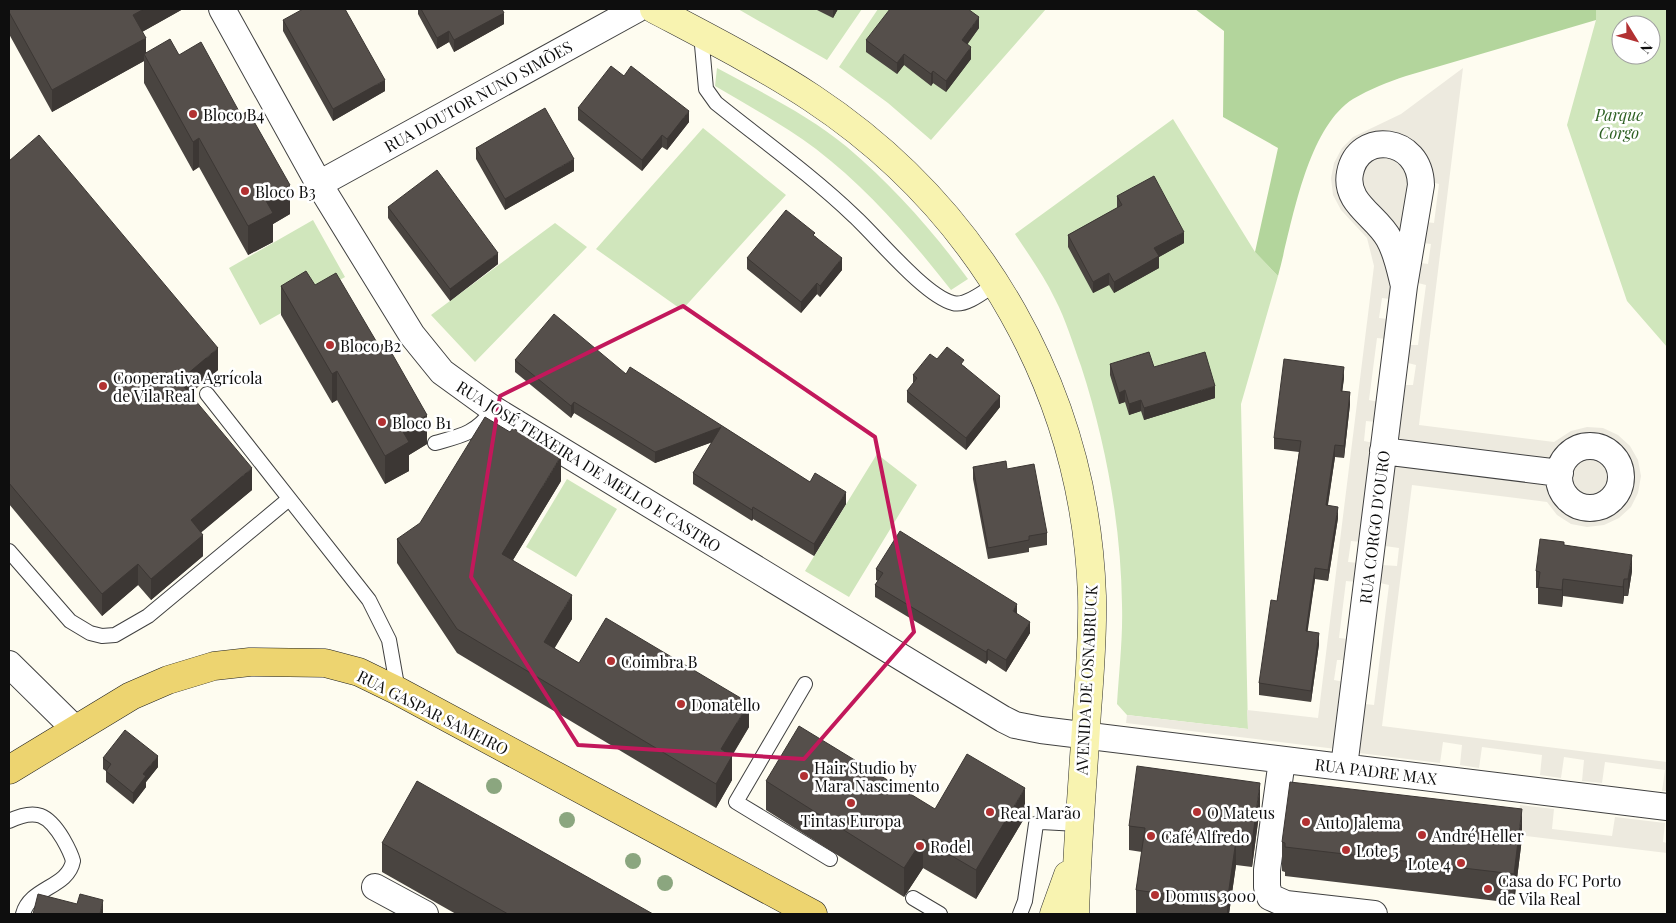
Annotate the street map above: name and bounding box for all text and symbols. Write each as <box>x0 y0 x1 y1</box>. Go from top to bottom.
north arrow <box>1611 15 1661 65</box>
street label: RUA DOUTOR NUNO SIMÕES <box>380 35 576 157</box>
text: N <box>1636 38 1657 58</box>
place label: Bloco B4 <box>203 104 265 125</box>
park label: Parque Corgo <box>1594 104 1643 143</box>
marker: Bloco B4 <box>187 108 199 120</box>
place label: Bloco B3 <box>255 181 316 202</box>
marker: Bloco B3 <box>239 185 251 197</box>
place label: Bloco B2 <box>340 335 401 356</box>
marker: Bloco B2 <box>324 339 336 351</box>
place label: Cooperativa Agrícola de Vila Real <box>113 367 263 406</box>
street label: RUA JOSÉ TEIXEIRA DE MELLO E CASTRO <box>453 376 725 556</box>
marker: Cooperativa Agrícola de Vila Real <box>97 380 109 392</box>
place label: Bloco B1 <box>392 412 452 433</box>
marker: Bloco B1 <box>376 416 388 428</box>
street label: RUA CORGO D'OURO <box>1354 449 1394 605</box>
street label: AVENIDA DE OSNABRUCK <box>1070 584 1101 776</box>
place label: Coimbra B <box>621 651 698 672</box>
marker: Coimbra B <box>605 655 617 667</box>
street label: RUA GASPAR SAMEIRO <box>354 665 512 759</box>
place label: Donatello <box>691 694 761 715</box>
marker: Donatello <box>675 698 687 710</box>
street label: RUA PADRE MAX <box>1314 753 1439 789</box>
place label: Hair Studio by Mara Nascimento <box>814 757 940 796</box>
marker: Hair Studio by Mara Nascimento <box>798 770 810 782</box>
marker: Tintas Europa <box>845 797 857 809</box>
place label: Real Marão <box>1000 802 1081 823</box>
place label: O Mateus <box>1207 802 1275 823</box>
marker: Real Marão <box>984 806 996 818</box>
marker: O Mateus <box>1191 806 1203 818</box>
place label: Tintas Europa <box>801 810 901 831</box>
place label: Auto Jalema <box>1315 812 1401 833</box>
marker: Auto Jalema <box>1300 816 1312 828</box>
place label: André Heller <box>1431 825 1524 846</box>
place label: Café Alfredo <box>1161 826 1250 847</box>
marker: André Heller <box>1416 829 1428 841</box>
marker: Café Alfredo <box>1145 830 1157 842</box>
place label: Rodel <box>930 836 972 857</box>
marker: Rodel <box>914 840 926 852</box>
place label: Lote 5 <box>1356 840 1399 861</box>
marker: Lote 5 <box>1340 844 1352 856</box>
place label: Lote 4 <box>1408 853 1451 874</box>
marker: Lote 4 <box>1455 857 1467 869</box>
place label: Casa do FC Porto de Vila Real <box>1498 870 1622 909</box>
marker: Casa do FC Porto de Vila Real <box>1482 883 1494 895</box>
place label: Domus 3000 <box>1165 885 1256 906</box>
marker: Domus 3000 <box>1149 889 1161 901</box>

